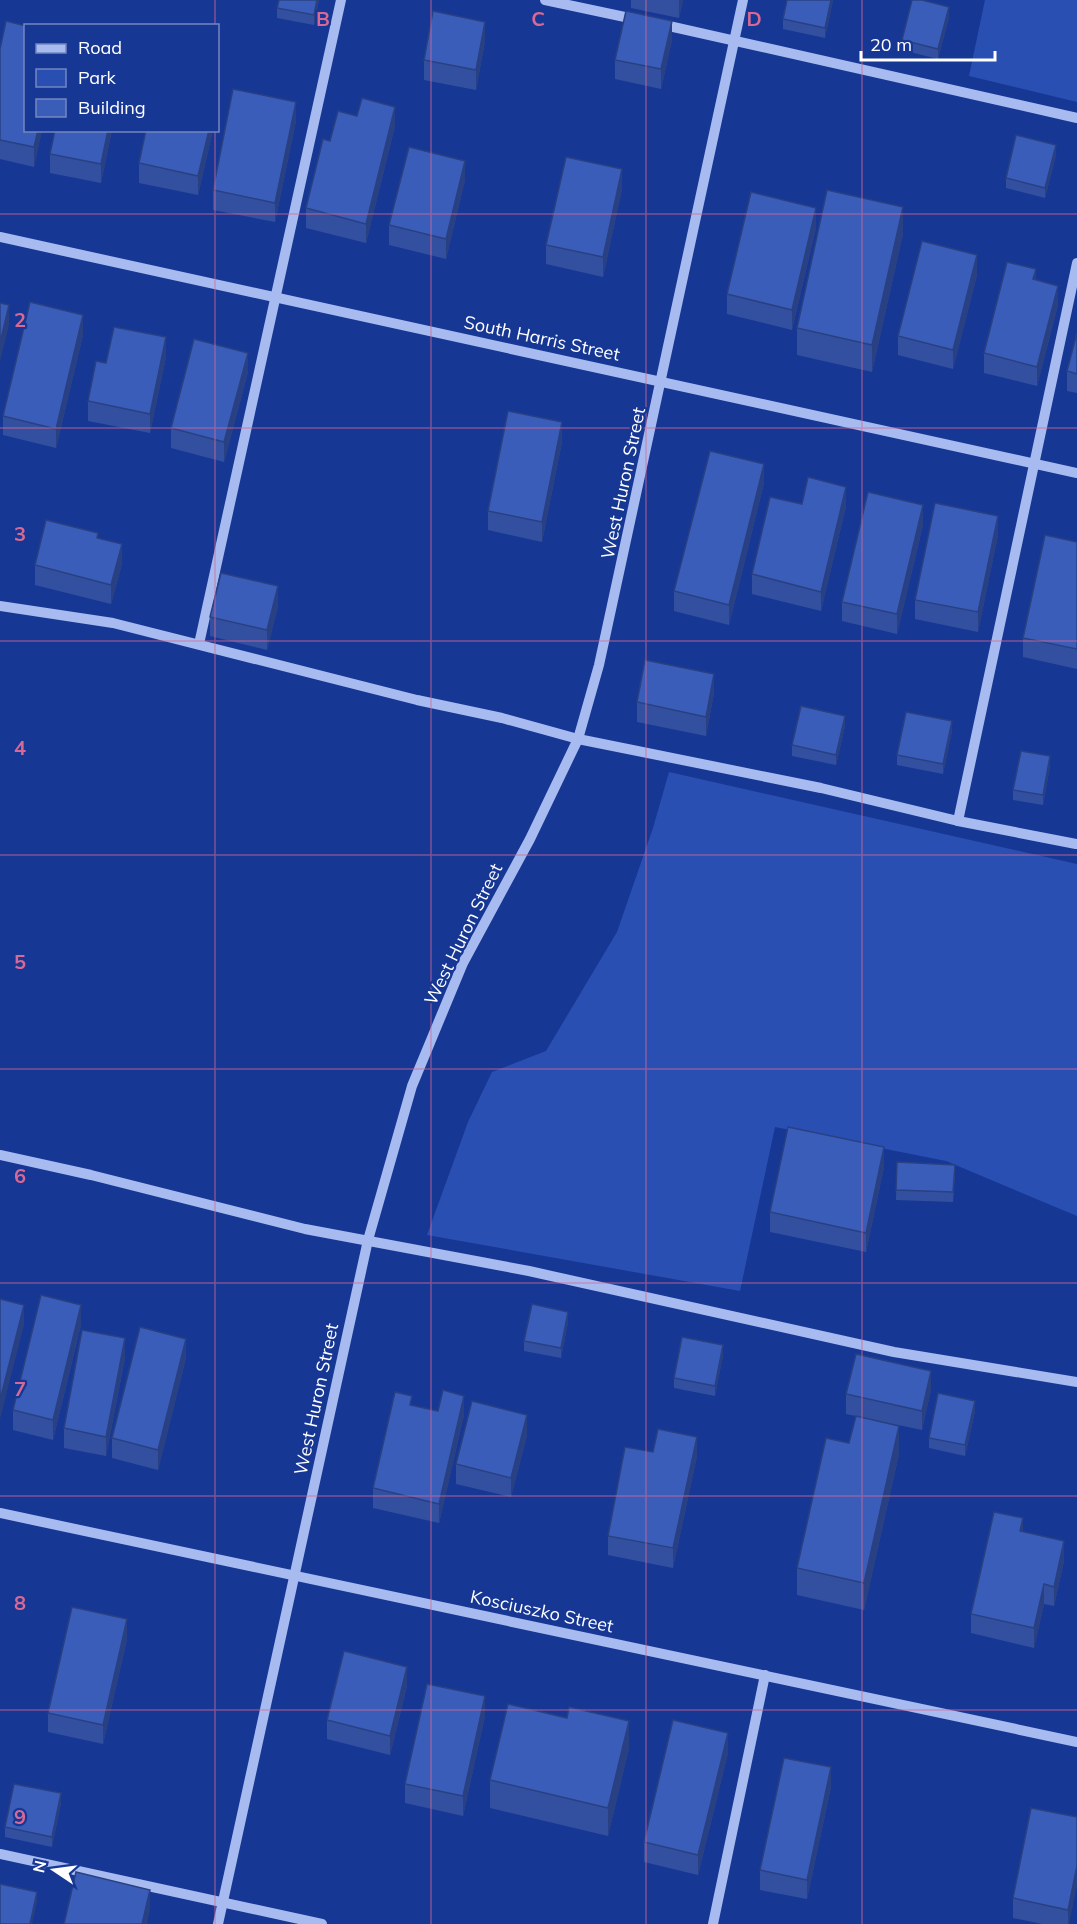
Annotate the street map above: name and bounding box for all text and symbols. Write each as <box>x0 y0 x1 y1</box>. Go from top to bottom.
text: B <box>316 6 330 31</box>
text: C <box>531 6 545 31</box>
text: D <box>746 6 762 31</box>
legend <box>24 24 219 132</box>
scale bar <box>861 24 994 62</box>
text: 20 m <box>870 33 912 56</box>
text: Road <box>78 36 122 59</box>
text: Park <box>78 66 117 89</box>
text: Building <box>78 96 146 119</box>
text: 2 <box>14 307 26 332</box>
street label: South Harris Street <box>462 310 622 366</box>
street label: West Huron Street <box>596 405 650 561</box>
text: 3 <box>14 521 26 546</box>
text: 4 <box>14 735 26 760</box>
street label: West Huron Street <box>419 860 507 1008</box>
text: 5 <box>14 949 26 974</box>
text: 6 <box>14 1163 26 1188</box>
street label: West Huron Street <box>289 1321 343 1477</box>
text: 7 <box>14 1376 26 1401</box>
street label: Kosciuszko Street <box>468 1585 616 1637</box>
text: 8 <box>14 1590 26 1615</box>
text: 9 <box>14 1804 26 1829</box>
north arrow <box>24 1840 84 1900</box>
text: N <box>28 1858 50 1875</box>

